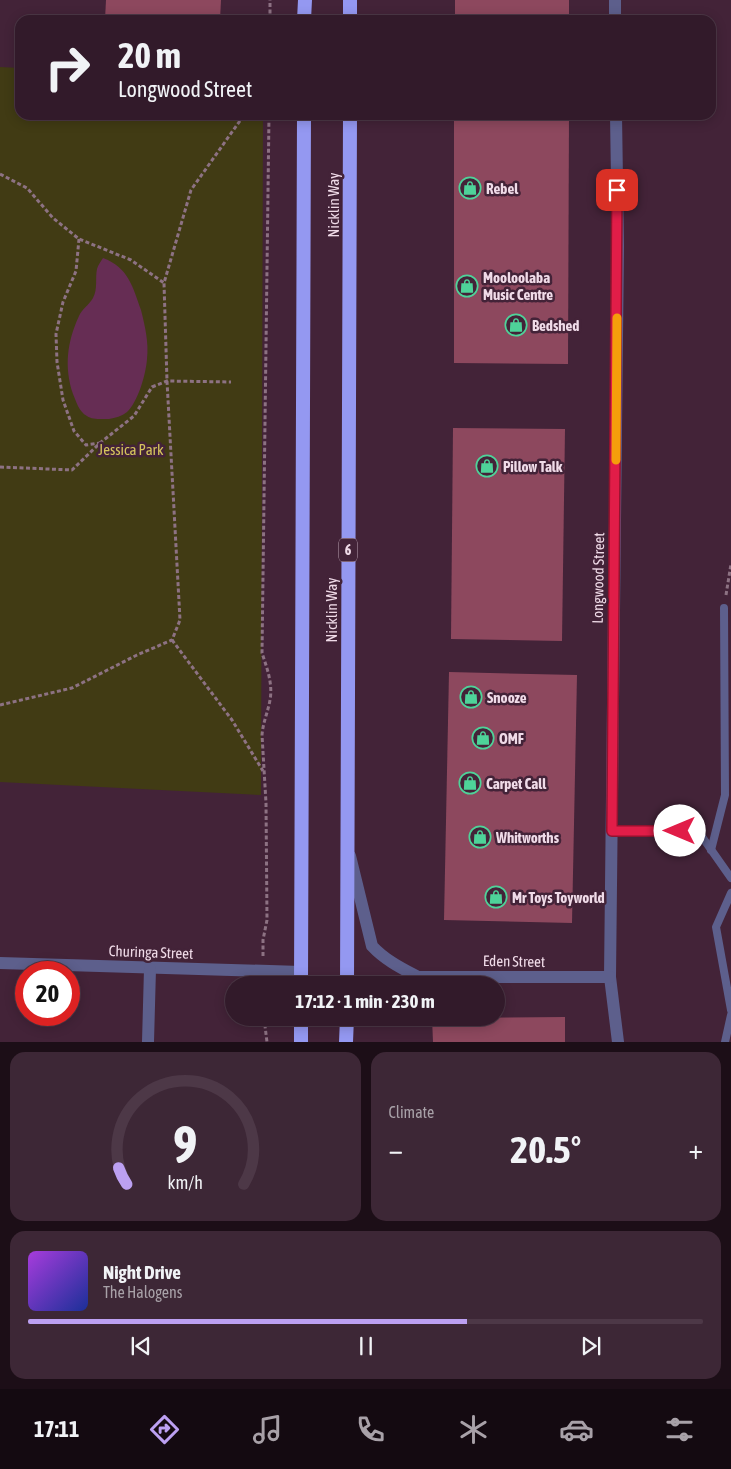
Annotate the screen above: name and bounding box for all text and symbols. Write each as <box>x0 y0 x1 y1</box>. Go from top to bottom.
icon: right <box>35 35 100 100</box>
text: 20 m <box>118 35 181 75</box>
text: Longwood Street <box>118 76 252 102</box>
pin <box>596 169 638 211</box>
street label: Nicklin Way <box>325 173 342 237</box>
shop icon: Rebel <box>458 176 482 200</box>
icon: arrive <box>603 176 631 204</box>
place label: Rebel <box>486 180 519 197</box>
place label: Mooloolaba Music Centre <box>483 269 553 303</box>
shop icon: Mooloolaba Music Centre <box>455 274 479 298</box>
shop icon: Bedshed <box>504 313 528 337</box>
place label: Bedshed <box>532 317 579 334</box>
park label: Jessica Park <box>98 441 164 458</box>
shop icon: Pillow Talk <box>475 454 499 478</box>
place label: Pillow Talk <box>503 458 563 475</box>
street label: Longwood Street <box>589 532 607 624</box>
road number: 6 <box>339 538 357 562</box>
street label: Nicklin Way <box>323 578 340 642</box>
shop icon: Snooze <box>459 685 483 709</box>
place label: Snooze <box>487 689 527 706</box>
shop icon: OMF <box>471 726 495 750</box>
place label: OMF <box>499 730 524 747</box>
shop icon: Carpet Call <box>458 771 482 795</box>
place label: Carpet Call <box>486 775 547 792</box>
position arrow <box>653 804 705 856</box>
shop icon: Whitworths <box>468 825 492 849</box>
place label: Whitworths <box>495 829 560 846</box>
shop icon: Mr Toys Toyworld <box>484 885 508 909</box>
place label: Mr Toys Toyworld <box>512 889 605 906</box>
street label: Churinga Street <box>108 942 194 962</box>
street label: Eden Street <box>483 952 545 970</box>
speed limit sign: 20 <box>15 961 80 1026</box>
text: 17:12 · 1 min · 230 m <box>295 990 435 1012</box>
text: Climate <box>389 1103 434 1121</box>
text: 9 <box>173 1114 197 1174</box>
text: 20.5° <box>510 1128 581 1171</box>
text: − <box>389 1133 403 1165</box>
text: + <box>688 1133 703 1165</box>
text: km/h <box>168 1172 203 1193</box>
text: Night Drive <box>103 1261 181 1283</box>
text: The Halogens <box>103 1283 183 1301</box>
icon: previous <box>127 1332 155 1360</box>
icon: pause <box>352 1332 380 1360</box>
icon: next <box>577 1332 605 1360</box>
icon: directions <box>147 1412 182 1447</box>
icon: music <box>250 1412 285 1447</box>
icon: phone <box>353 1412 388 1447</box>
icon: climate <box>456 1412 491 1447</box>
icon: car <box>559 1412 594 1447</box>
icon: filters <box>662 1412 697 1447</box>
text: 17:11 <box>34 1416 79 1442</box>

